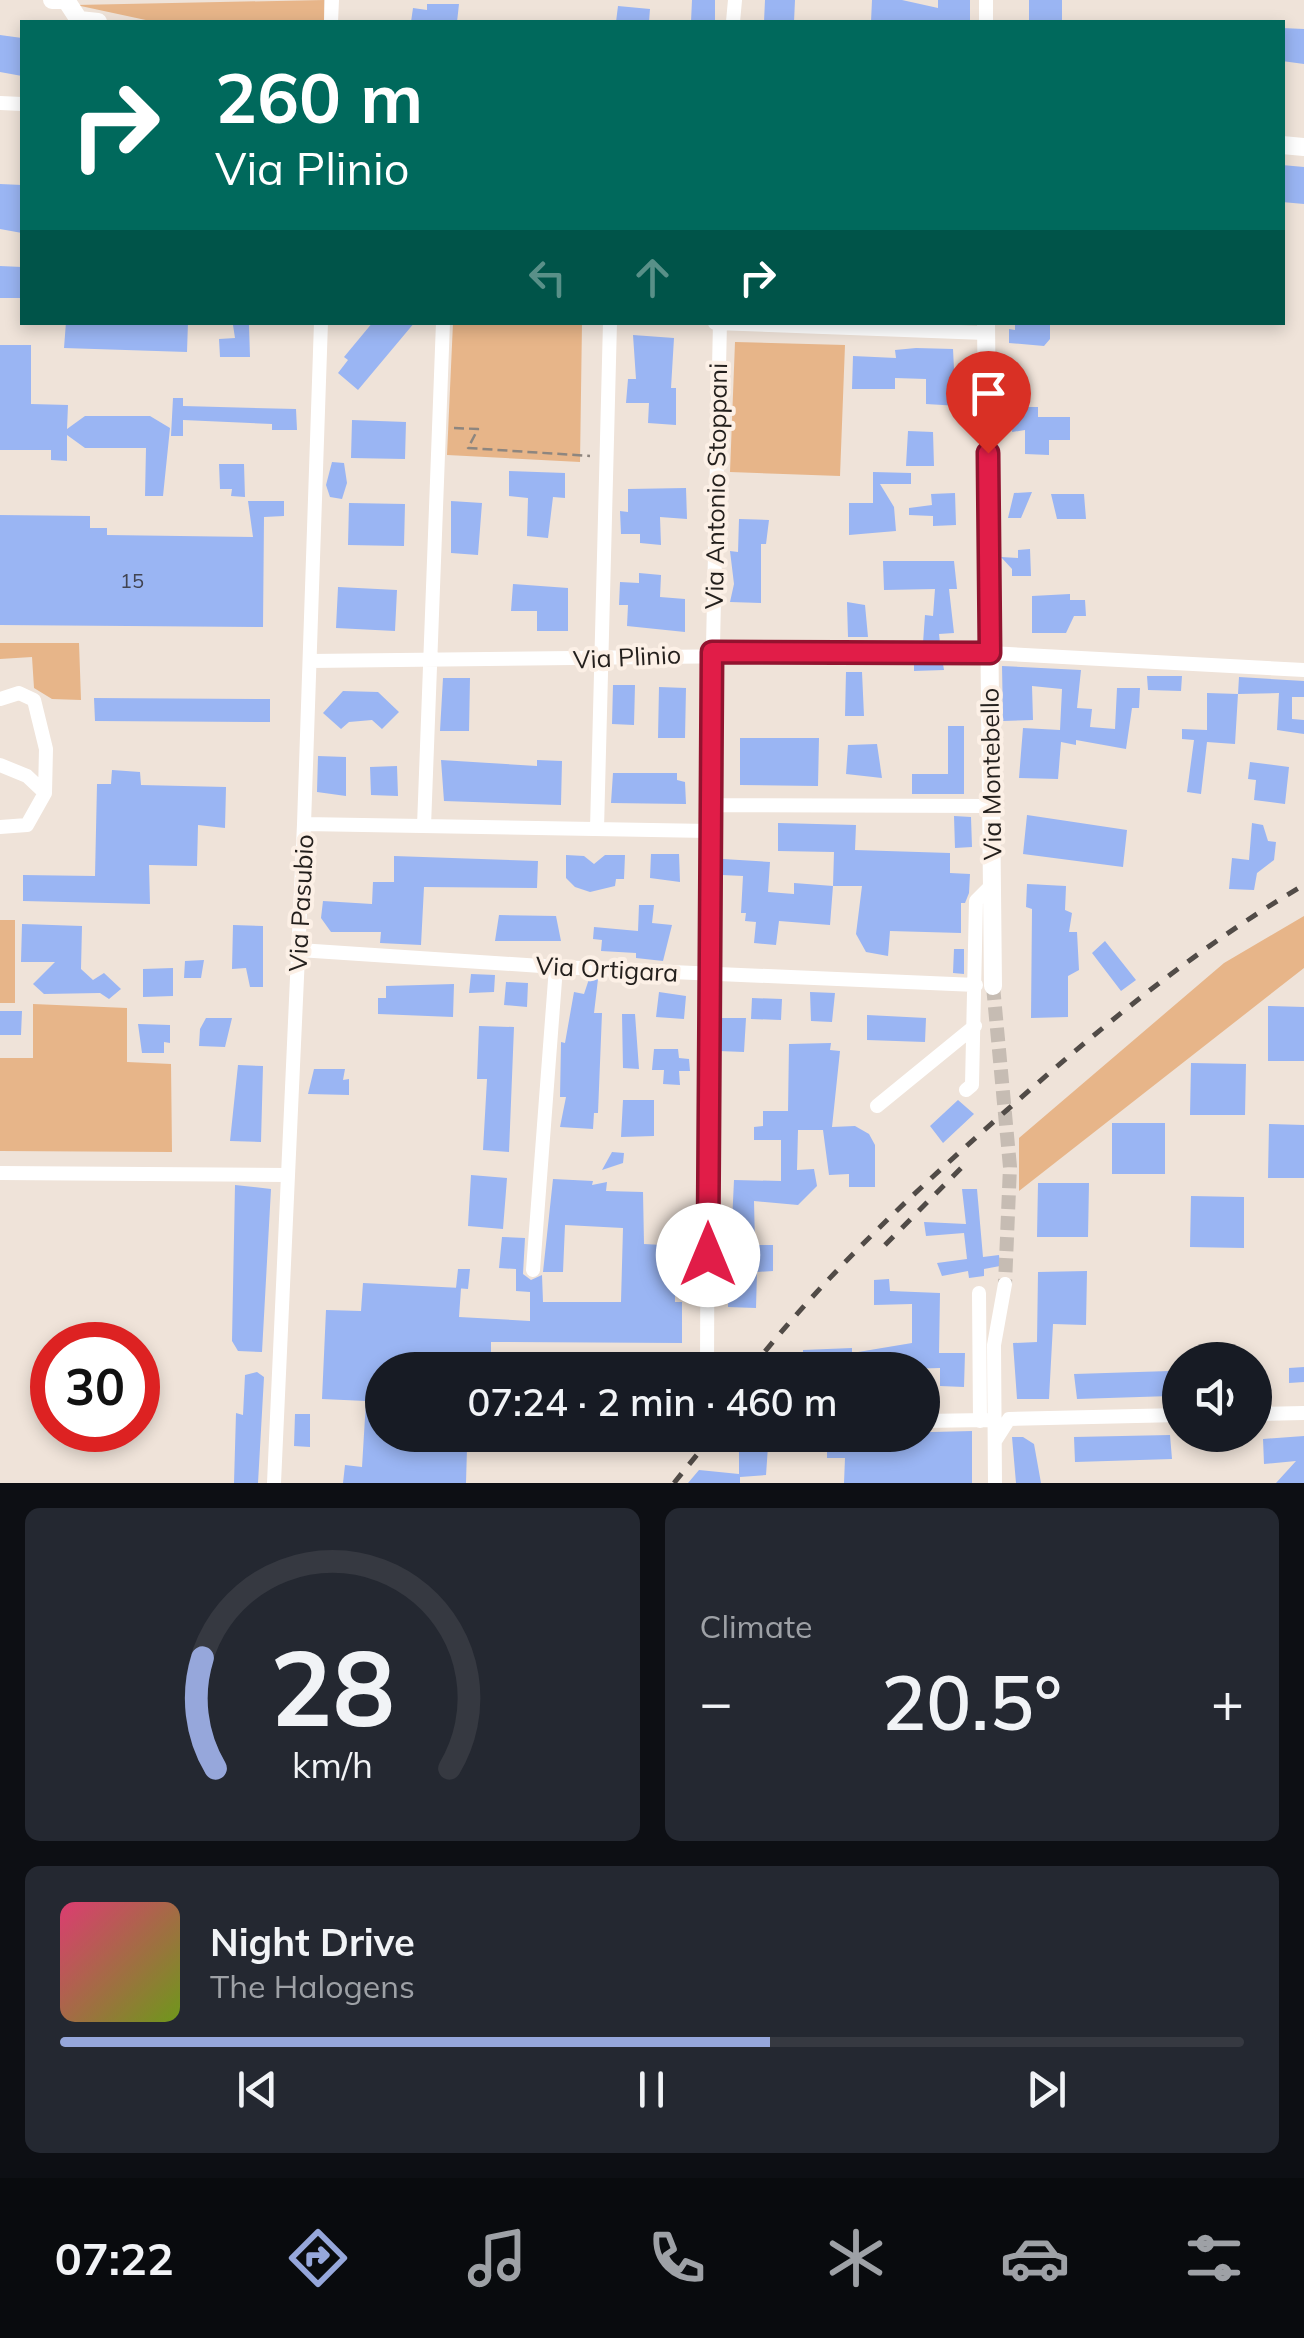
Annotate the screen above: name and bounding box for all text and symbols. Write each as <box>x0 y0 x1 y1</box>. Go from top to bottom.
text: 260 m <box>215 53 423 141</box>
icon: right <box>50 60 180 190</box>
text: Via Plinio <box>215 140 409 196</box>
icon: left <box>520 250 575 305</box>
icon: ahead <box>625 250 680 305</box>
icon: right <box>730 250 785 305</box>
pin <box>946 351 1031 454</box>
street label: Via Antonio Stoppani <box>698 363 733 609</box>
icon: arrive <box>961 366 1016 421</box>
house number: 15 <box>120 568 144 593</box>
street label: Via Plinio <box>572 638 682 675</box>
street label: Via Montebello <box>973 688 1008 860</box>
street label: Via Pasubio <box>281 833 320 973</box>
street label: Via Ortigara <box>535 949 679 988</box>
position arrow <box>656 1203 760 1307</box>
speed limit sign: 30 <box>30 1322 160 1452</box>
map controls <box>1162 1342 1272 1452</box>
button: sound <box>1162 1342 1272 1452</box>
text: 07:24 · 2 min · 460 m <box>467 1378 838 1426</box>
text: Climate <box>700 1606 812 1646</box>
text: 28 <box>270 1621 395 1752</box>
text: 20.5° <box>881 1655 1062 1749</box>
text: − <box>700 1667 733 1736</box>
text: + <box>1211 1667 1244 1736</box>
text: km/h <box>292 1742 373 1787</box>
text: Night Drive <box>210 1918 415 1966</box>
text: The Halogens <box>210 1966 415 2006</box>
icon: previous <box>230 2062 285 2117</box>
icon: pause <box>624 2062 679 2117</box>
icon: next <box>1019 2062 1074 2117</box>
icon: directions <box>283 2223 353 2293</box>
icon: music <box>462 2223 532 2293</box>
icon: phone <box>642 2223 712 2293</box>
icon: climate <box>821 2223 891 2293</box>
icon: car <box>1000 2223 1070 2293</box>
icon: filters <box>1179 2223 1249 2293</box>
text: 07:22 <box>55 2230 174 2286</box>

